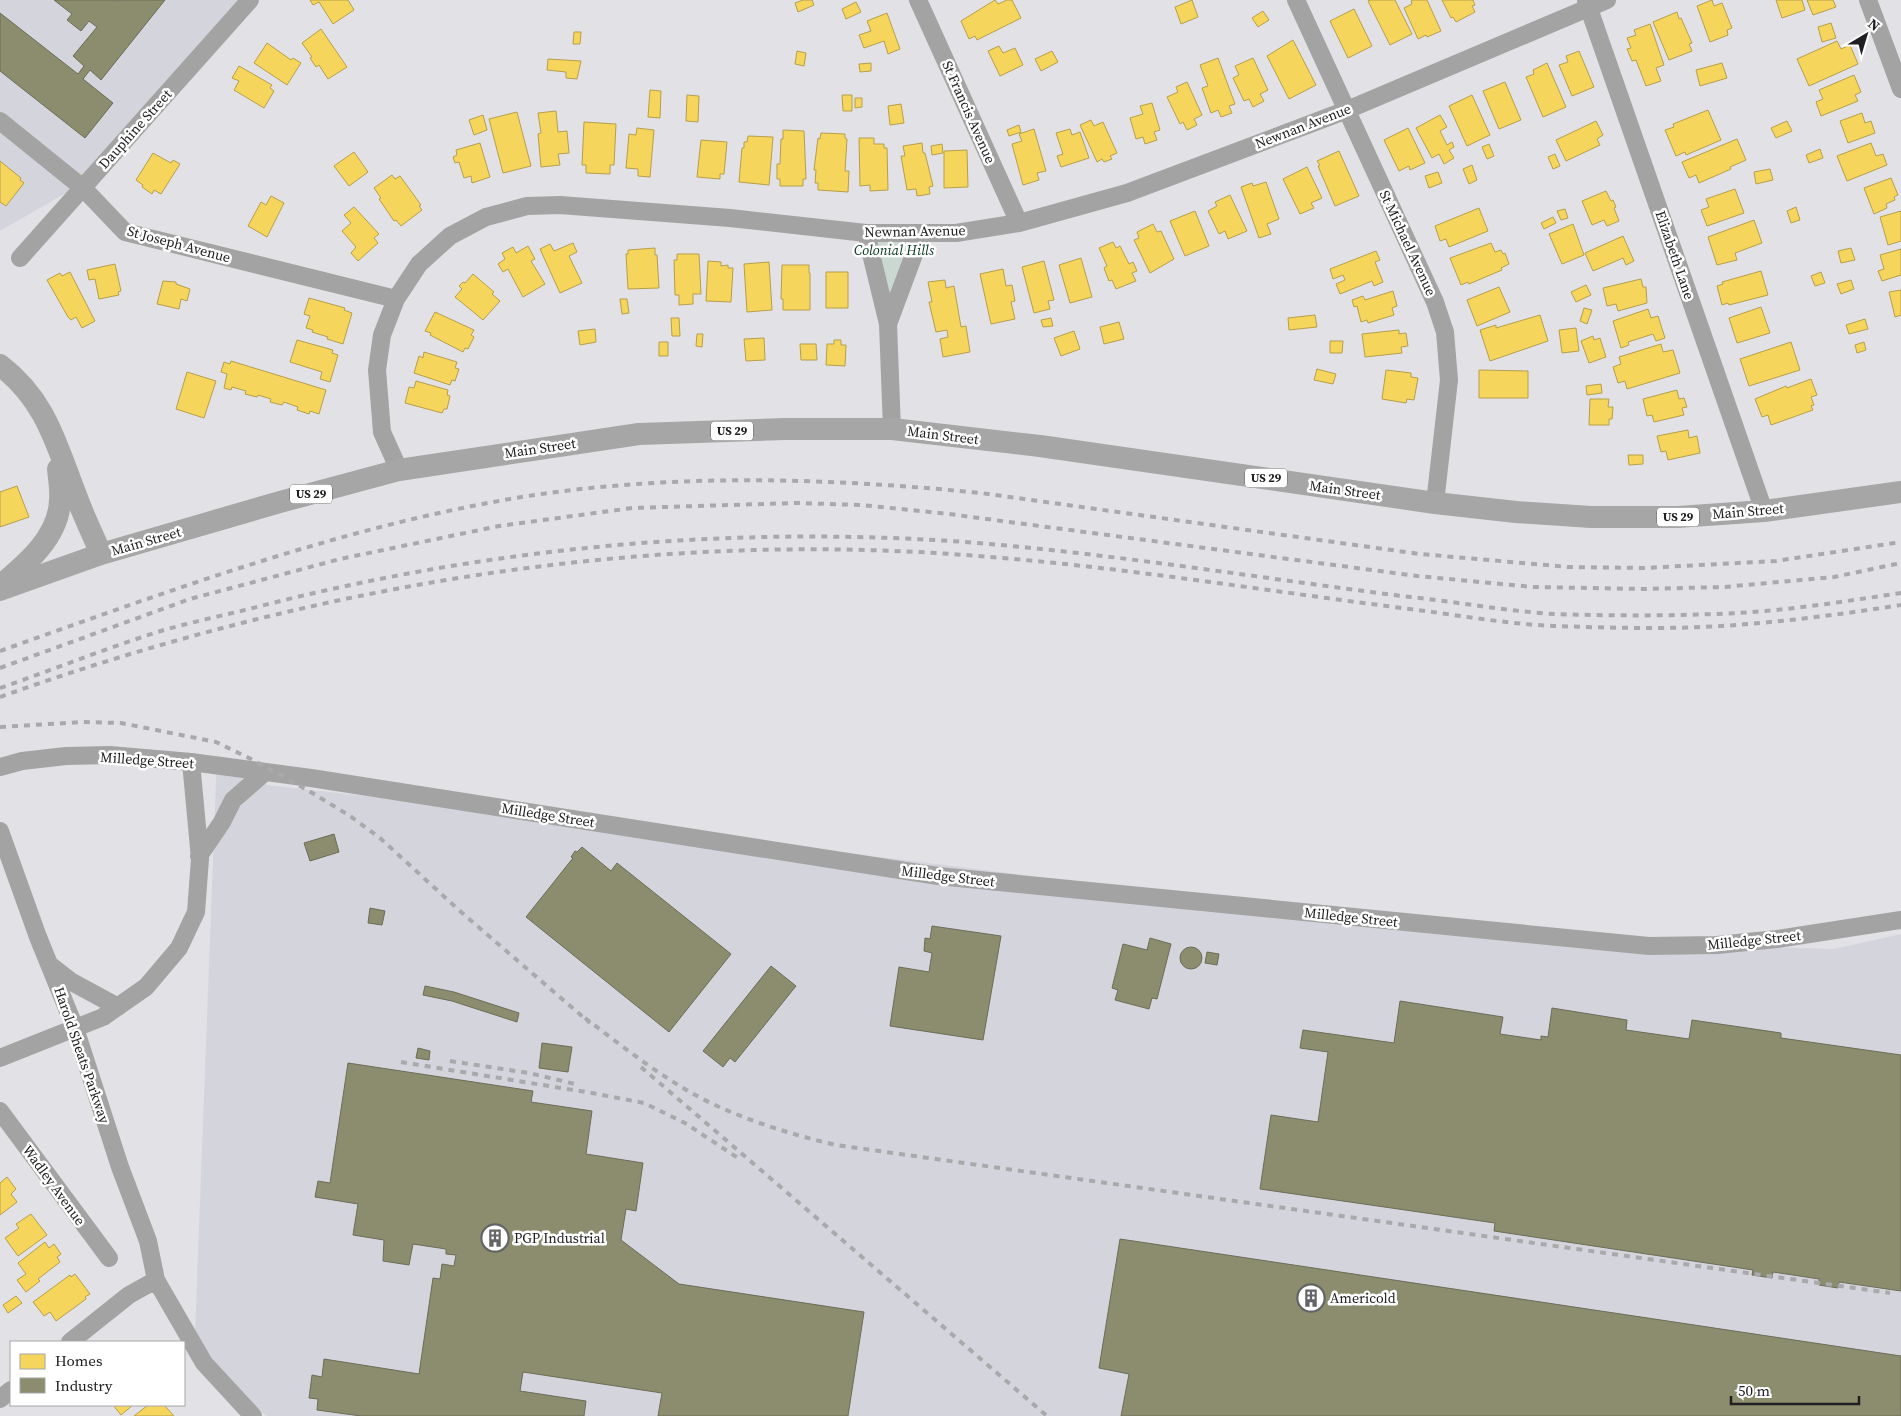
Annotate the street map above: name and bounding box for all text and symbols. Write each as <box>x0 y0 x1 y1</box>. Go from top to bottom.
north arrow <box>1841 10 1891 60</box>
text: N <box>1864 14 1884 36</box>
street label: St Francis Avenue <box>937 58 1001 166</box>
street label: Dauphine Street <box>94 85 176 173</box>
street label: Newnan Avenue <box>1252 99 1354 153</box>
street label: St Michael Avenue <box>1375 187 1441 299</box>
street label: Elizabeth Lane <box>1650 208 1700 302</box>
street label: Newnan Avenue <box>864 220 966 242</box>
street label: St Joseph Avenue <box>125 221 233 267</box>
park label: Colonial Hills <box>854 240 935 260</box>
street label: Main Street <box>906 421 980 449</box>
road number: US 29 <box>711 422 753 441</box>
street label: Main Street <box>503 433 577 463</box>
road number: US 29 <box>1245 468 1287 488</box>
street label: Main Street <box>1308 475 1382 505</box>
road number: US 29 <box>290 484 332 504</box>
street label: Main Street <box>1711 498 1785 524</box>
road number: US 29 <box>1657 508 1699 526</box>
street label: Main Street <box>109 521 184 560</box>
street label: Milledge Street <box>100 747 195 773</box>
street label: Milledge Street <box>500 798 596 832</box>
street label: Milledge Street <box>900 860 996 892</box>
street label: Milledge Street <box>1303 902 1399 932</box>
street label: Milledge Street <box>1706 925 1802 955</box>
street label: Harold Sheats Parkway <box>49 984 115 1127</box>
street label: Wadley Avenue <box>18 1141 90 1229</box>
building icon: PGP Industrial <box>480 1223 510 1253</box>
place label: PGP Industrial <box>514 1228 605 1248</box>
building icon: Americold <box>1296 1283 1326 1313</box>
place label: Americold <box>1330 1288 1396 1308</box>
legend <box>10 1341 185 1406</box>
text: Homes <box>55 1350 102 1371</box>
scale bar <box>1731 1374 1858 1406</box>
text: Industry <box>55 1375 113 1396</box>
text: 50 m <box>1738 1380 1770 1401</box>

